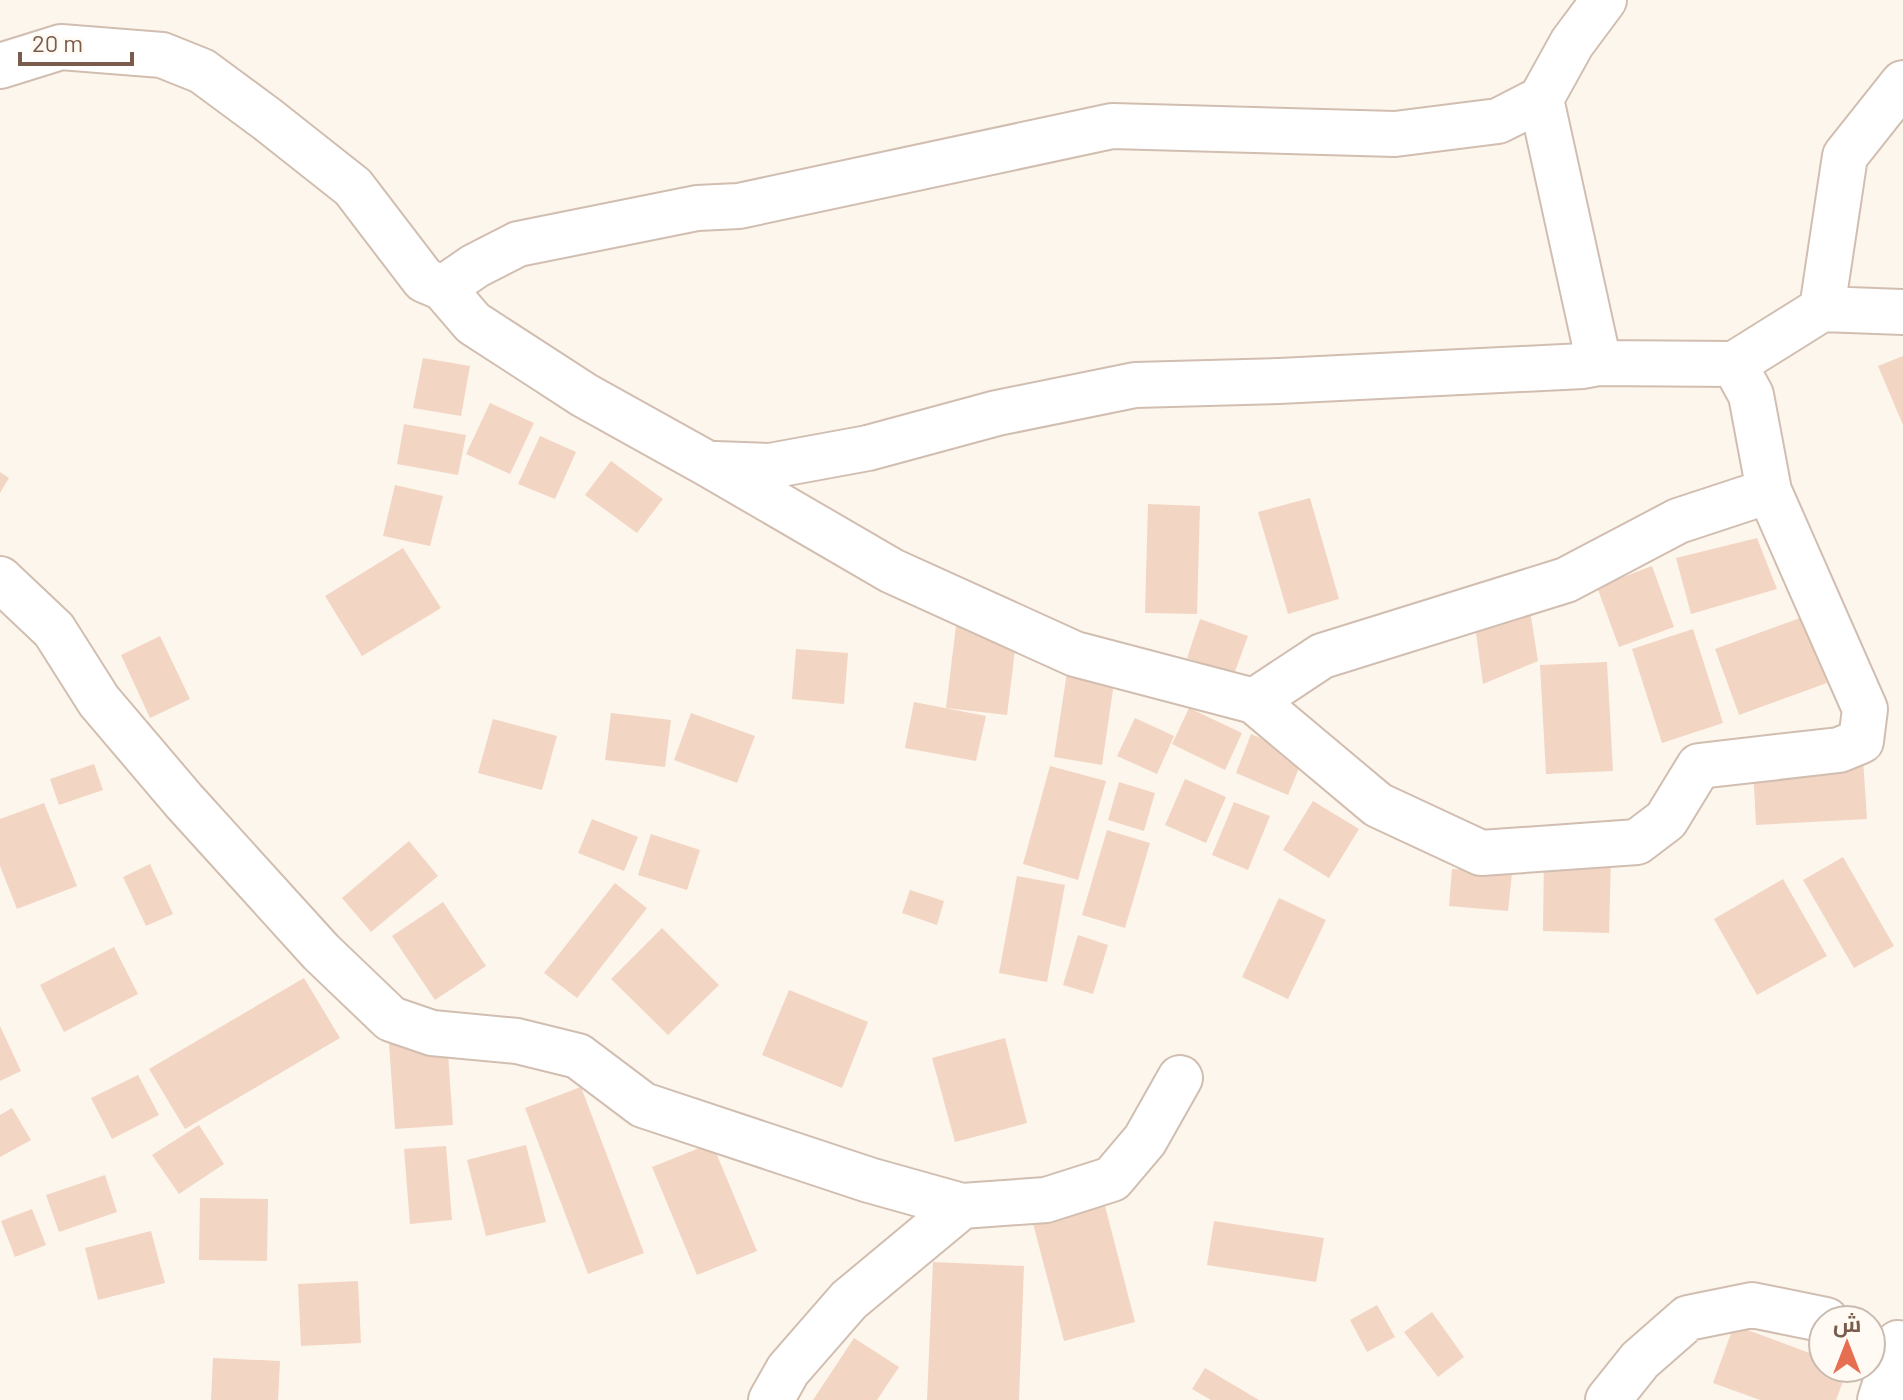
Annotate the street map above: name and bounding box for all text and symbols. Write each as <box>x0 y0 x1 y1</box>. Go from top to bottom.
scale bar <box>20 16 132 66</box>
text: 20 m <box>32 28 83 57</box>
north arrow <box>1807 1304 1887 1384</box>
text: ش <box>1833 1310 1861 1338</box>

